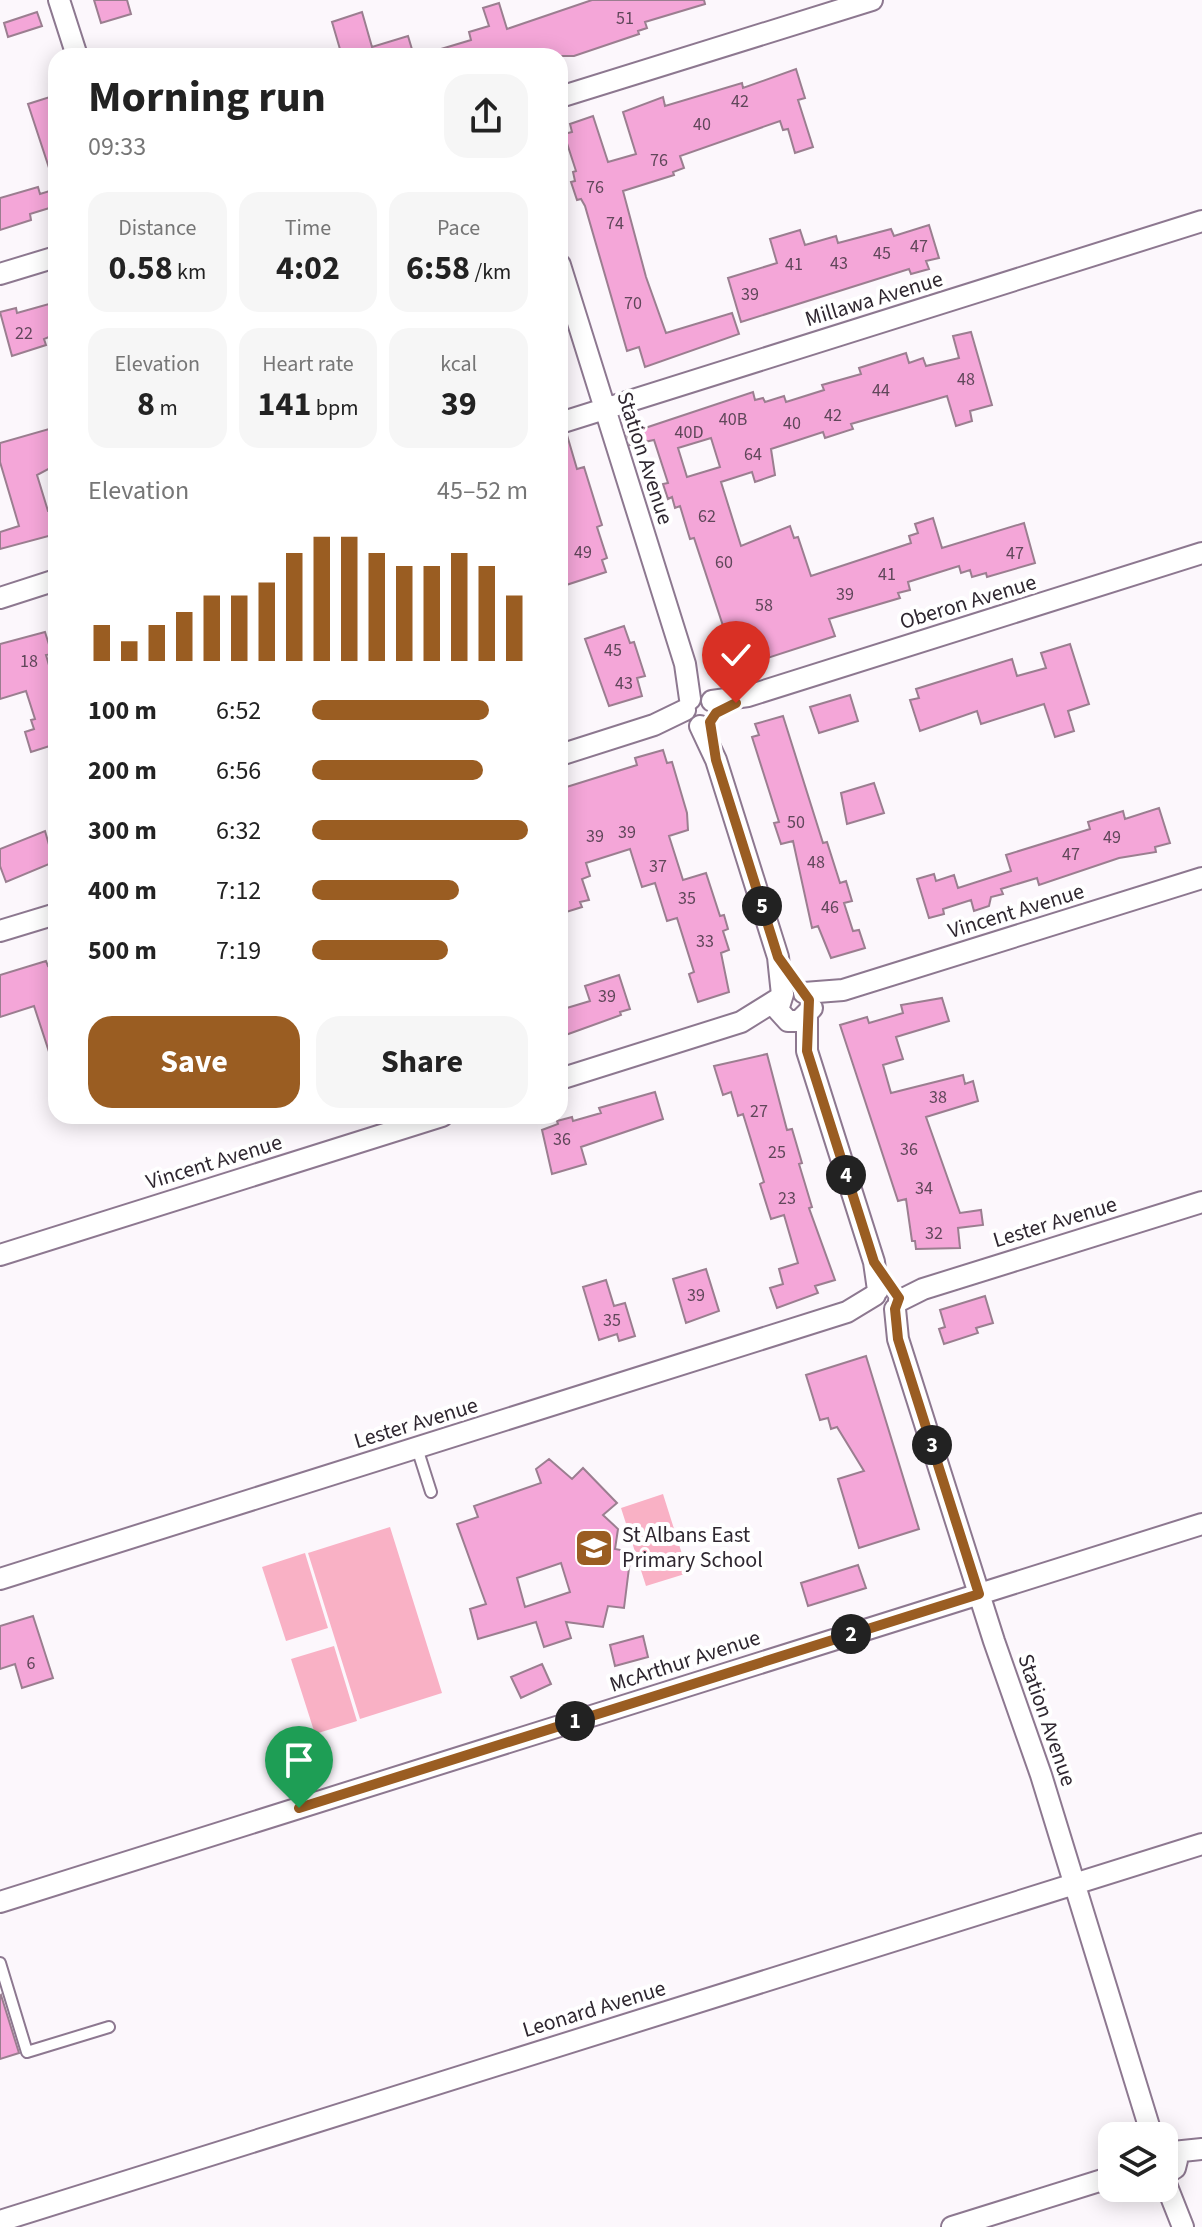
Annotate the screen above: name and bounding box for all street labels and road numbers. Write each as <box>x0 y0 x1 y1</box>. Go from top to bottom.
street label: Millawa Avenue <box>801 263 947 335</box>
street label: Station Avenue <box>608 387 682 529</box>
street label: Oberon Avenue <box>896 566 1040 638</box>
street label: Vincent Avenue <box>944 875 1088 947</box>
street label: Vincent Avenue <box>142 1126 286 1198</box>
street label: Lester Avenue <box>989 1188 1121 1256</box>
street label: Lester Avenue <box>350 1389 482 1457</box>
street label: McArthur Avenue <box>605 1622 765 1700</box>
street label: Station Avenue <box>1009 1650 1085 1791</box>
street label: Leonard Avenue <box>518 1972 670 2046</box>

